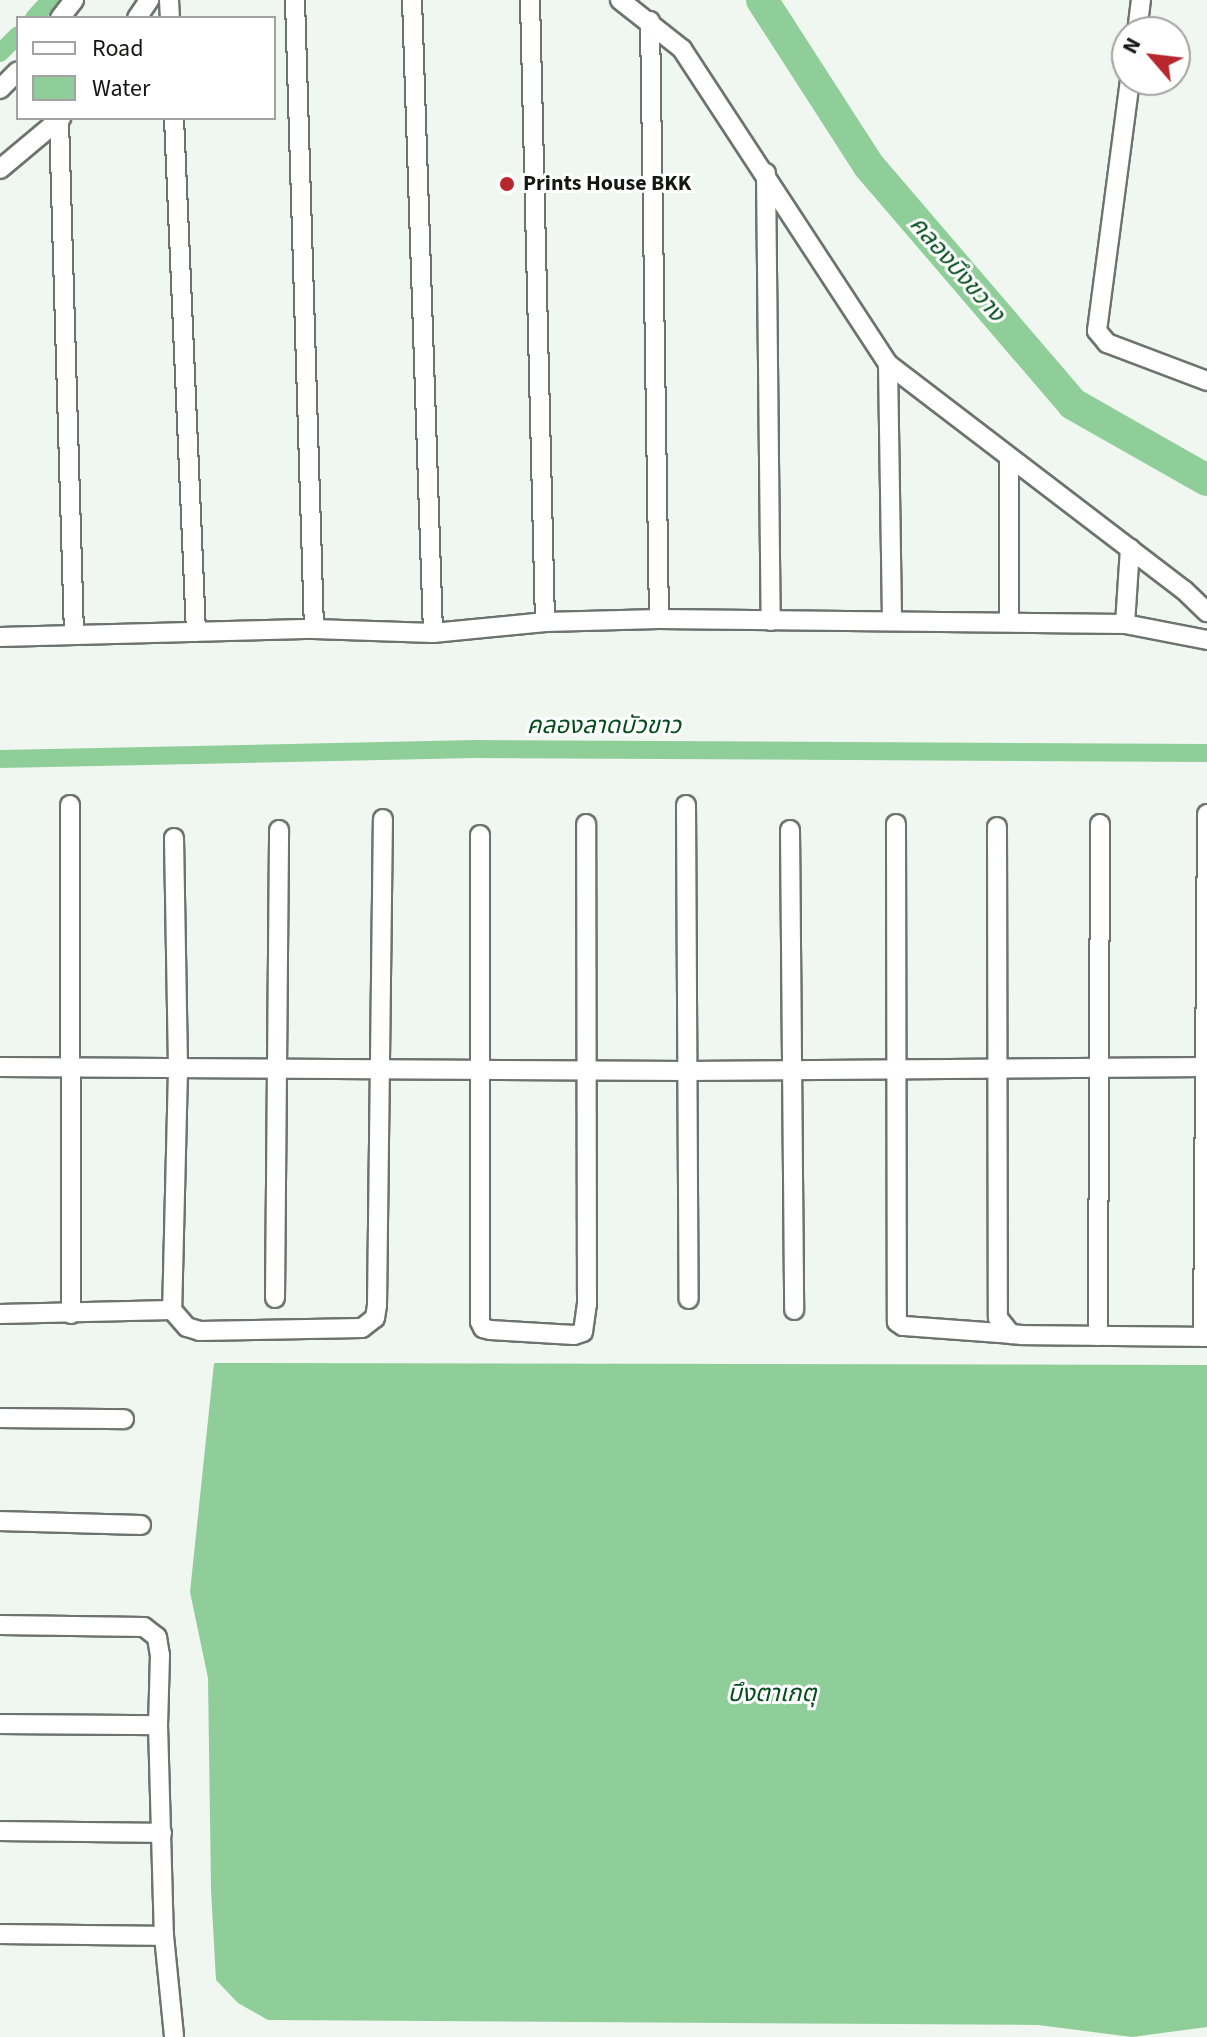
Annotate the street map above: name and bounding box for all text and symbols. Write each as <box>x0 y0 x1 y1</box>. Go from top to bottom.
legend <box>16 16 276 120</box>
north arrow <box>1111 16 1191 96</box>
text: Road <box>92 31 144 66</box>
text: N <box>1114 32 1149 60</box>
text: Water <box>92 71 150 106</box>
place label: Prints House BKK <box>523 171 691 197</box>
marker: Prints House BKK <box>498 175 516 193</box>
water label: คลองบึงขวาง <box>903 210 1011 328</box>
water label: คลองลาดบัวขาว <box>527 712 681 740</box>
water label: บึงตาเกตุ <box>727 1680 817 1708</box>

